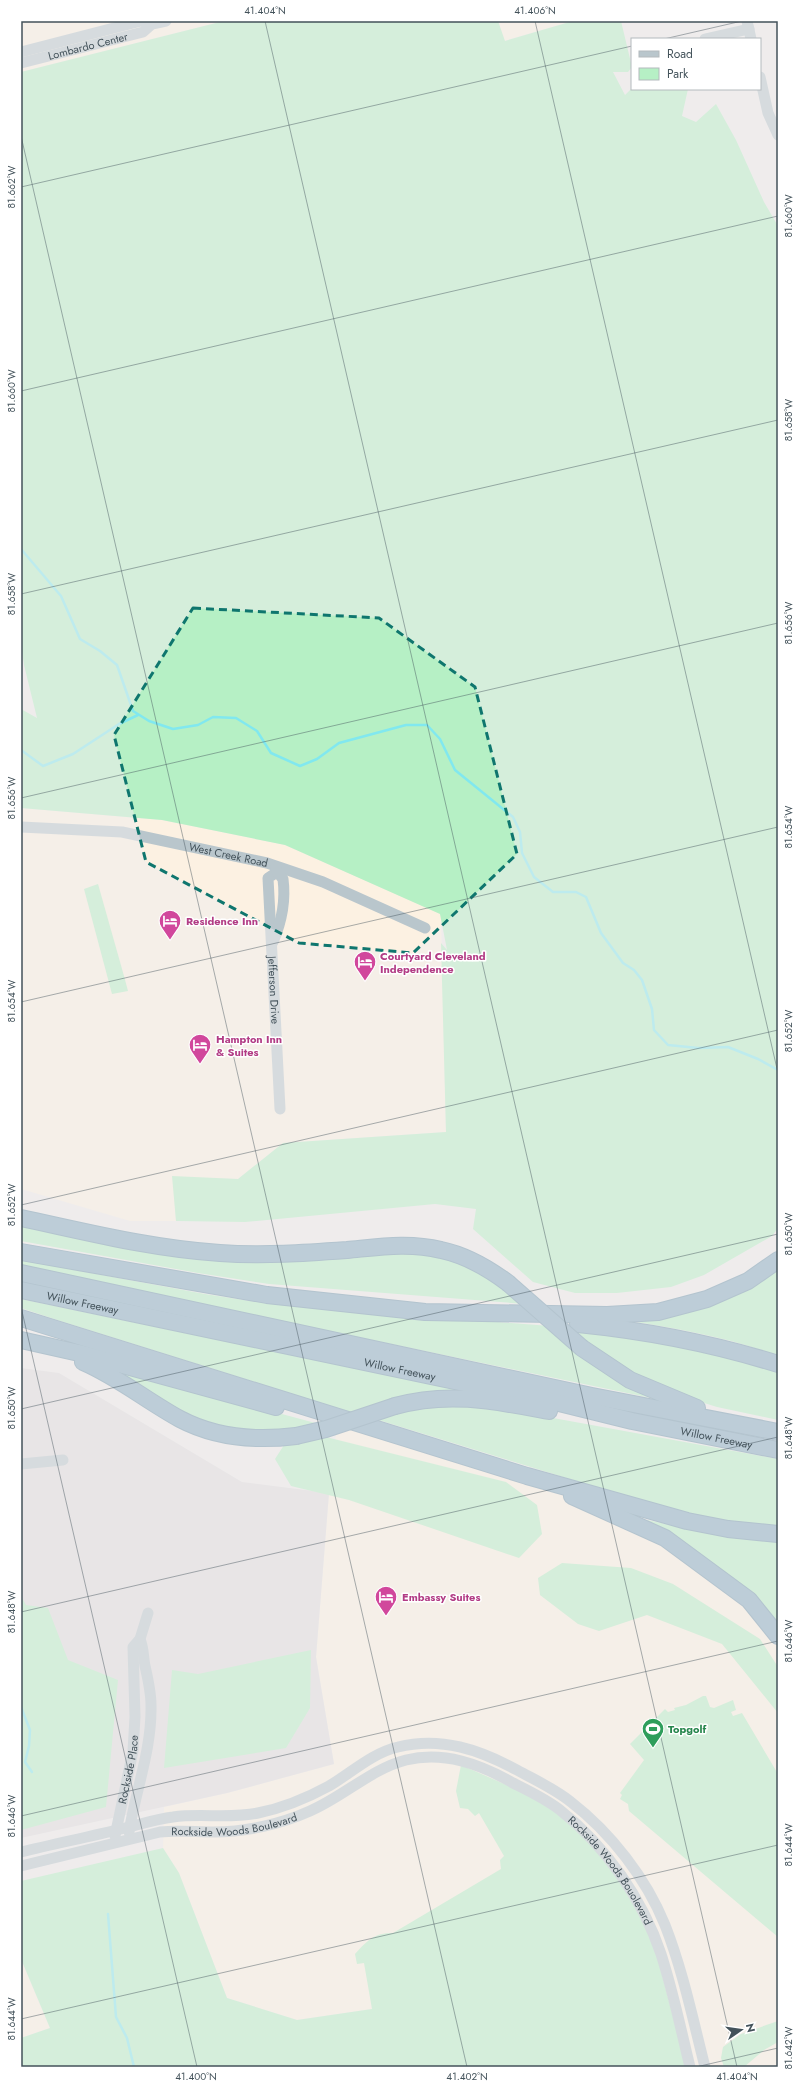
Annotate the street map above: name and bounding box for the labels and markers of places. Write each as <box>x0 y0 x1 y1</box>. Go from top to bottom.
hotel icon: Residence Inn <box>157 908 183 941</box>
place label: Residence Inn <box>186 913 258 929</box>
place label: Courtyard Cleveland Independence <box>380 948 486 977</box>
hotel icon: Courtyard Cleveland Independence <box>352 949 378 982</box>
place label: Hampton Inn & Suites <box>216 1031 282 1060</box>
hotel icon: Hampton Inn & Suites <box>187 1032 213 1065</box>
hotel icon: Embassy Suites <box>373 1584 399 1617</box>
place label: Embassy Suites <box>402 1589 480 1605</box>
sports icon: Topgolf <box>640 1716 666 1749</box>
place label: Topgolf <box>668 1721 708 1737</box>

